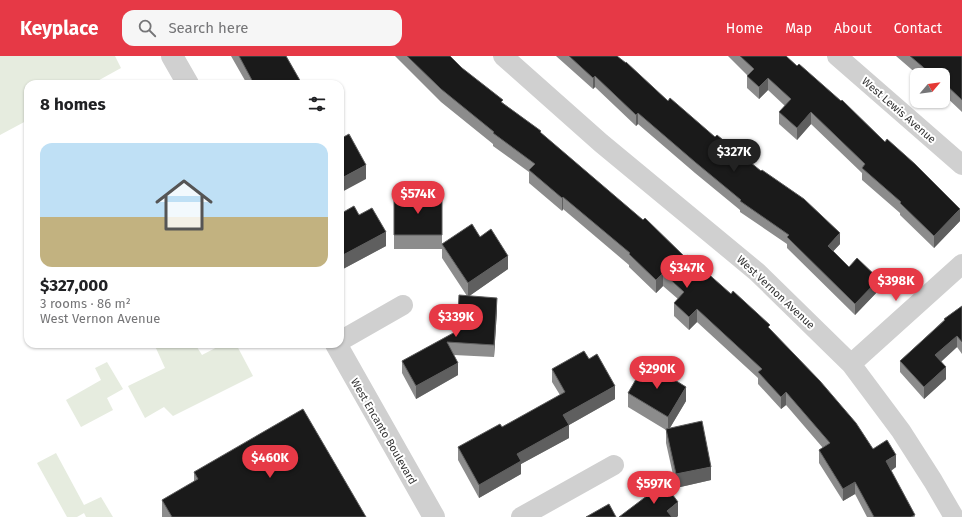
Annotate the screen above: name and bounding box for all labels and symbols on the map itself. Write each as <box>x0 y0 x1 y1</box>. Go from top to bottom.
north arrow <box>910 68 950 108</box>
street label: West Lewis Avenue <box>859 75 938 146</box>
pin: $327K <box>706 139 762 173</box>
pin: $574K <box>390 181 446 215</box>
street label: West Vernon Avenue <box>734 253 817 332</box>
pin: $347K <box>659 255 715 289</box>
pin: $398K <box>868 268 924 302</box>
pin: $339K <box>428 304 484 338</box>
pin: $290K <box>629 356 685 390</box>
street label: West Encanto Boulevard <box>348 376 419 487</box>
pin: $460K <box>242 445 298 479</box>
pin: $597K <box>626 471 682 505</box>

